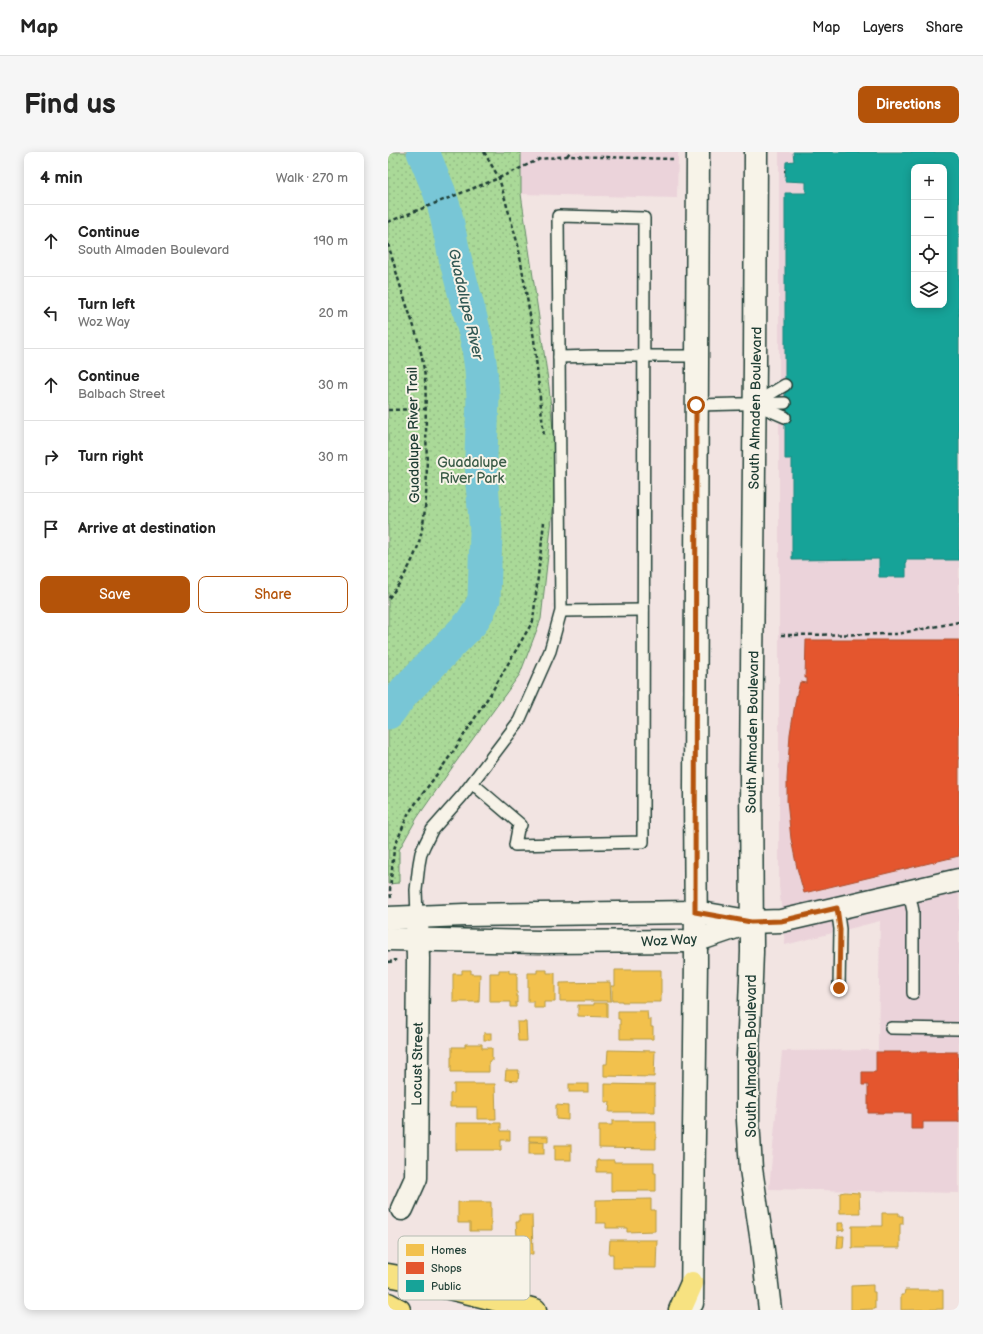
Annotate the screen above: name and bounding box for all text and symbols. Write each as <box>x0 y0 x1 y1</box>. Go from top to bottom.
text: Map <box>20 16 58 39</box>
text: Map <box>812 19 840 36</box>
text: Layers <box>862 19 904 36</box>
text: Share <box>926 19 963 36</box>
button: Directions <box>858 86 959 123</box>
text: Find us <box>24 88 116 121</box>
map controls <box>911 164 947 308</box>
button: + <box>911 164 947 200</box>
text: 4 min <box>40 168 83 188</box>
text: Walk · 270 m <box>276 170 348 186</box>
button: − <box>911 200 947 236</box>
text: Continue <box>78 223 140 242</box>
icon: ahead <box>40 230 62 252</box>
text: 190 m <box>314 233 348 249</box>
button: locate <box>911 236 947 272</box>
text: South Almaden Boulevard <box>78 242 229 258</box>
water label: Guadalupe River <box>444 247 488 363</box>
button: layers <box>911 272 947 308</box>
text: Turn left <box>78 295 135 314</box>
icon: left <box>40 302 62 324</box>
text: 20 m <box>318 305 348 321</box>
text: Woz Way <box>78 314 130 330</box>
street label: South Almaden Boulevard <box>746 326 765 490</box>
text: Continue <box>78 367 140 386</box>
street label: Guadalupe River Trail <box>404 367 423 503</box>
icon: ahead <box>40 374 62 396</box>
text: 30 m <box>318 377 348 393</box>
text: Balbach Street <box>78 386 165 402</box>
route start <box>687 396 705 414</box>
icon: right <box>40 446 62 468</box>
text: Turn right <box>78 447 143 466</box>
text: 30 m <box>318 449 348 465</box>
park label: Guadalupe River Park <box>437 454 507 487</box>
icon: arrive <box>40 518 62 540</box>
text: Arrive at destination <box>78 519 216 538</box>
button: Save <box>40 576 190 613</box>
button: Share <box>198 576 348 613</box>
street label: South Almaden Boulevard <box>743 650 762 814</box>
street label: Woz Way <box>641 931 698 950</box>
street label: South Almaden Boulevard <box>743 975 760 1137</box>
route end <box>830 979 848 997</box>
street label: Locust Street <box>408 1021 427 1106</box>
legend <box>398 1236 530 1300</box>
text: Homes <box>431 1244 467 1257</box>
text: Shops <box>431 1262 462 1275</box>
text: Public <box>431 1280 461 1293</box>

